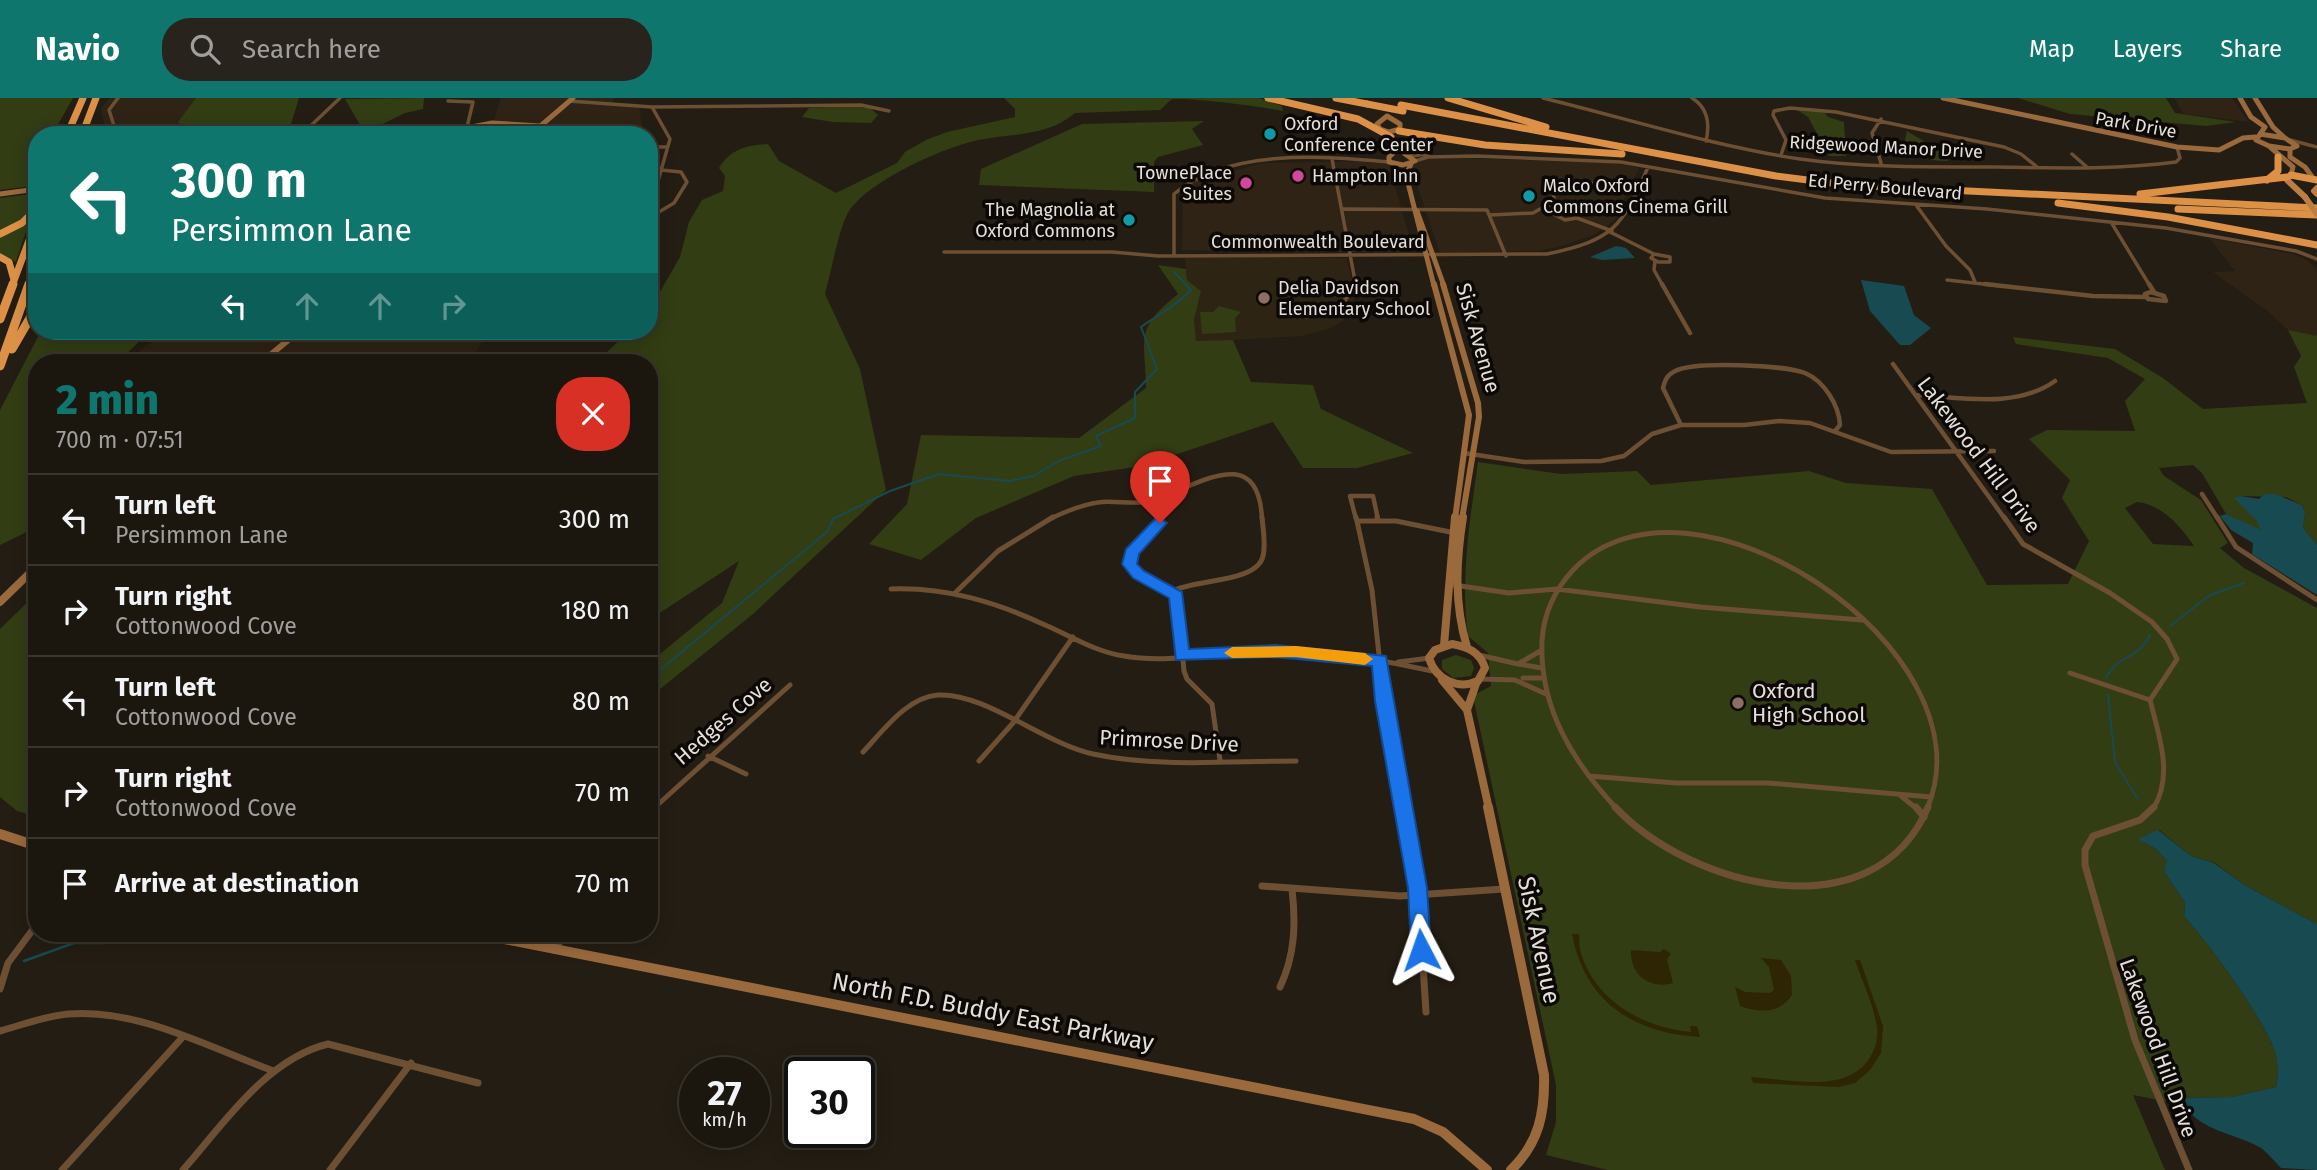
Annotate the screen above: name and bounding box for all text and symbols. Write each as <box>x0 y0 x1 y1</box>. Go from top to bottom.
search box <box>162 18 652 81</box>
text: Navio <box>35 29 120 69</box>
icon: search <box>186 30 224 68</box>
text: Search here <box>242 34 381 65</box>
text: Map <box>2029 35 2075 63</box>
text: Layers <box>2113 35 2182 63</box>
text: Share <box>2220 35 2282 63</box>
street label: Park Drive <box>2094 107 2178 143</box>
place label: Oxford Conference Center <box>1284 113 1433 156</box>
marker: Oxford Conference Center <box>1262 126 1278 142</box>
street label: Ridgewood Manor Drive <box>1789 131 1983 163</box>
text: 300 m <box>171 151 307 210</box>
icon: left <box>56 154 147 245</box>
place label: TownePlace Suites <box>1137 162 1232 205</box>
place label: Hampton Inn <box>1312 165 1419 187</box>
marker: Hampton Inn <box>1290 168 1306 184</box>
street label: Ed Perry Boulevard <box>1807 169 1963 205</box>
marker: TownePlace Suites <box>1238 175 1254 191</box>
place label: Malco Oxford Commons Cinema Grill <box>1543 175 1728 218</box>
marker: Malco Oxford Commons Cinema Grill <box>1521 188 1537 204</box>
place label: The Magnolia at Oxford Commons <box>975 199 1116 242</box>
text: Persimmon Lane <box>171 211 412 249</box>
marker: The Magnolia at Oxford Commons <box>1121 212 1137 228</box>
street label: Commonwealth Boulevard <box>1211 231 1425 253</box>
place label: Delia Davidson Elementary School <box>1278 277 1430 320</box>
street label: Sisk Avenue <box>1450 280 1506 396</box>
icon: left <box>215 287 253 325</box>
icon: ahead <box>288 287 326 325</box>
icon: ahead <box>361 287 399 325</box>
icon: right <box>434 287 472 325</box>
marker: Delia Davidson Elementary School <box>1256 290 1272 306</box>
street label: Lakewood Hill Drive <box>1912 372 2046 538</box>
text: 2 min <box>56 375 159 425</box>
button: close <box>556 377 630 451</box>
text: 700 m · 07:51 <box>56 426 184 454</box>
pin <box>1130 451 1190 523</box>
icon: arrive <box>1141 462 1179 500</box>
text: Turn left <box>115 490 216 521</box>
icon: left <box>56 501 94 539</box>
text: 300 m <box>559 504 630 535</box>
text: Persimmon Lane <box>115 521 288 549</box>
text: Turn right <box>115 581 232 612</box>
icon: right <box>56 592 94 630</box>
text: 180 m <box>561 595 630 626</box>
text: Cottonwood Cove <box>115 612 297 640</box>
text: Turn left <box>115 672 216 703</box>
street label: Hedges Cove <box>669 672 777 770</box>
place label: Oxford High School <box>1752 678 1865 728</box>
icon: left <box>56 683 94 721</box>
text: 80 m <box>572 686 630 717</box>
marker: Oxford High School <box>1730 695 1746 711</box>
text: Cottonwood Cove <box>115 703 297 731</box>
street label: Primrose Drive <box>1099 724 1239 758</box>
text: Turn right <box>115 763 232 794</box>
icon: right <box>56 774 94 812</box>
text: 70 m <box>575 777 630 808</box>
text: Cottonwood Cove <box>115 794 297 822</box>
icon: arrive <box>56 865 94 903</box>
text: Arrive at destination <box>115 868 359 899</box>
text: 70 m <box>575 868 630 899</box>
street label: Sisk Avenue <box>1512 874 1566 1006</box>
position arrow <box>1384 913 1458 987</box>
street label: Lakewood Hill Drive <box>2114 955 2202 1141</box>
street label: North F.D. Buddy East Parkway <box>830 967 1156 1057</box>
speed limit sign: 30 <box>784 1057 875 1148</box>
text: 27 <box>707 1072 742 1114</box>
text: km/h <box>702 1109 747 1131</box>

